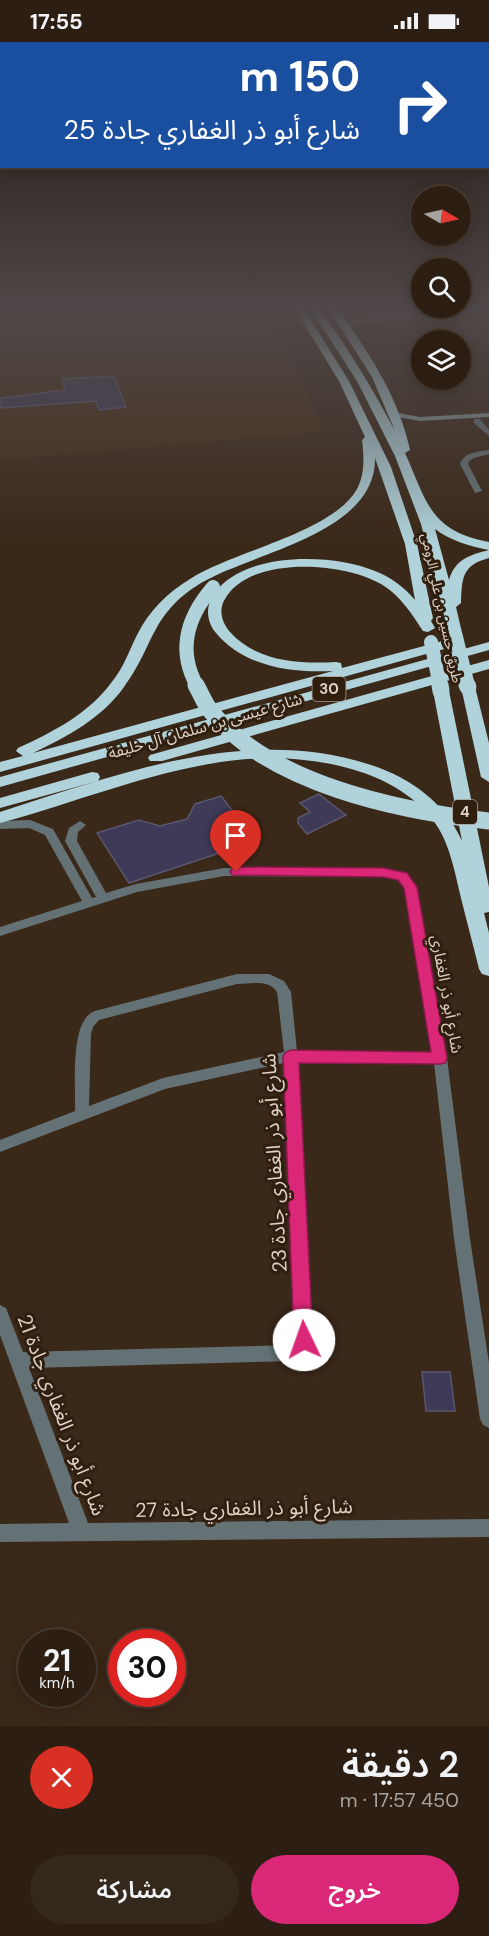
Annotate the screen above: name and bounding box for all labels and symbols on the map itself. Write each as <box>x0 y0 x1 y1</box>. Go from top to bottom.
north arrow <box>411 186 471 246</box>
street label: طريق حسين بن علي الرومي <box>415 532 467 685</box>
road number: 30 <box>312 677 346 701</box>
street label: شارع عيسى بن سلمان آل خليفة <box>106 688 305 766</box>
road number: 4 <box>453 800 477 824</box>
pin <box>210 810 261 872</box>
street label: شارع أبو ذر الغفاري <box>424 933 468 1055</box>
street label: شارع أبو ذر الغفاري جادة 23 <box>255 1053 295 1273</box>
position arrow <box>272 1308 336 1372</box>
street label: شارع أبو ذر الغفاري جادة 21 <box>9 1311 112 1520</box>
street label: شارع أبو ذر الغفاري جادة 27 <box>135 1493 353 1526</box>
speed limit sign: 30 <box>108 1629 186 1707</box>

